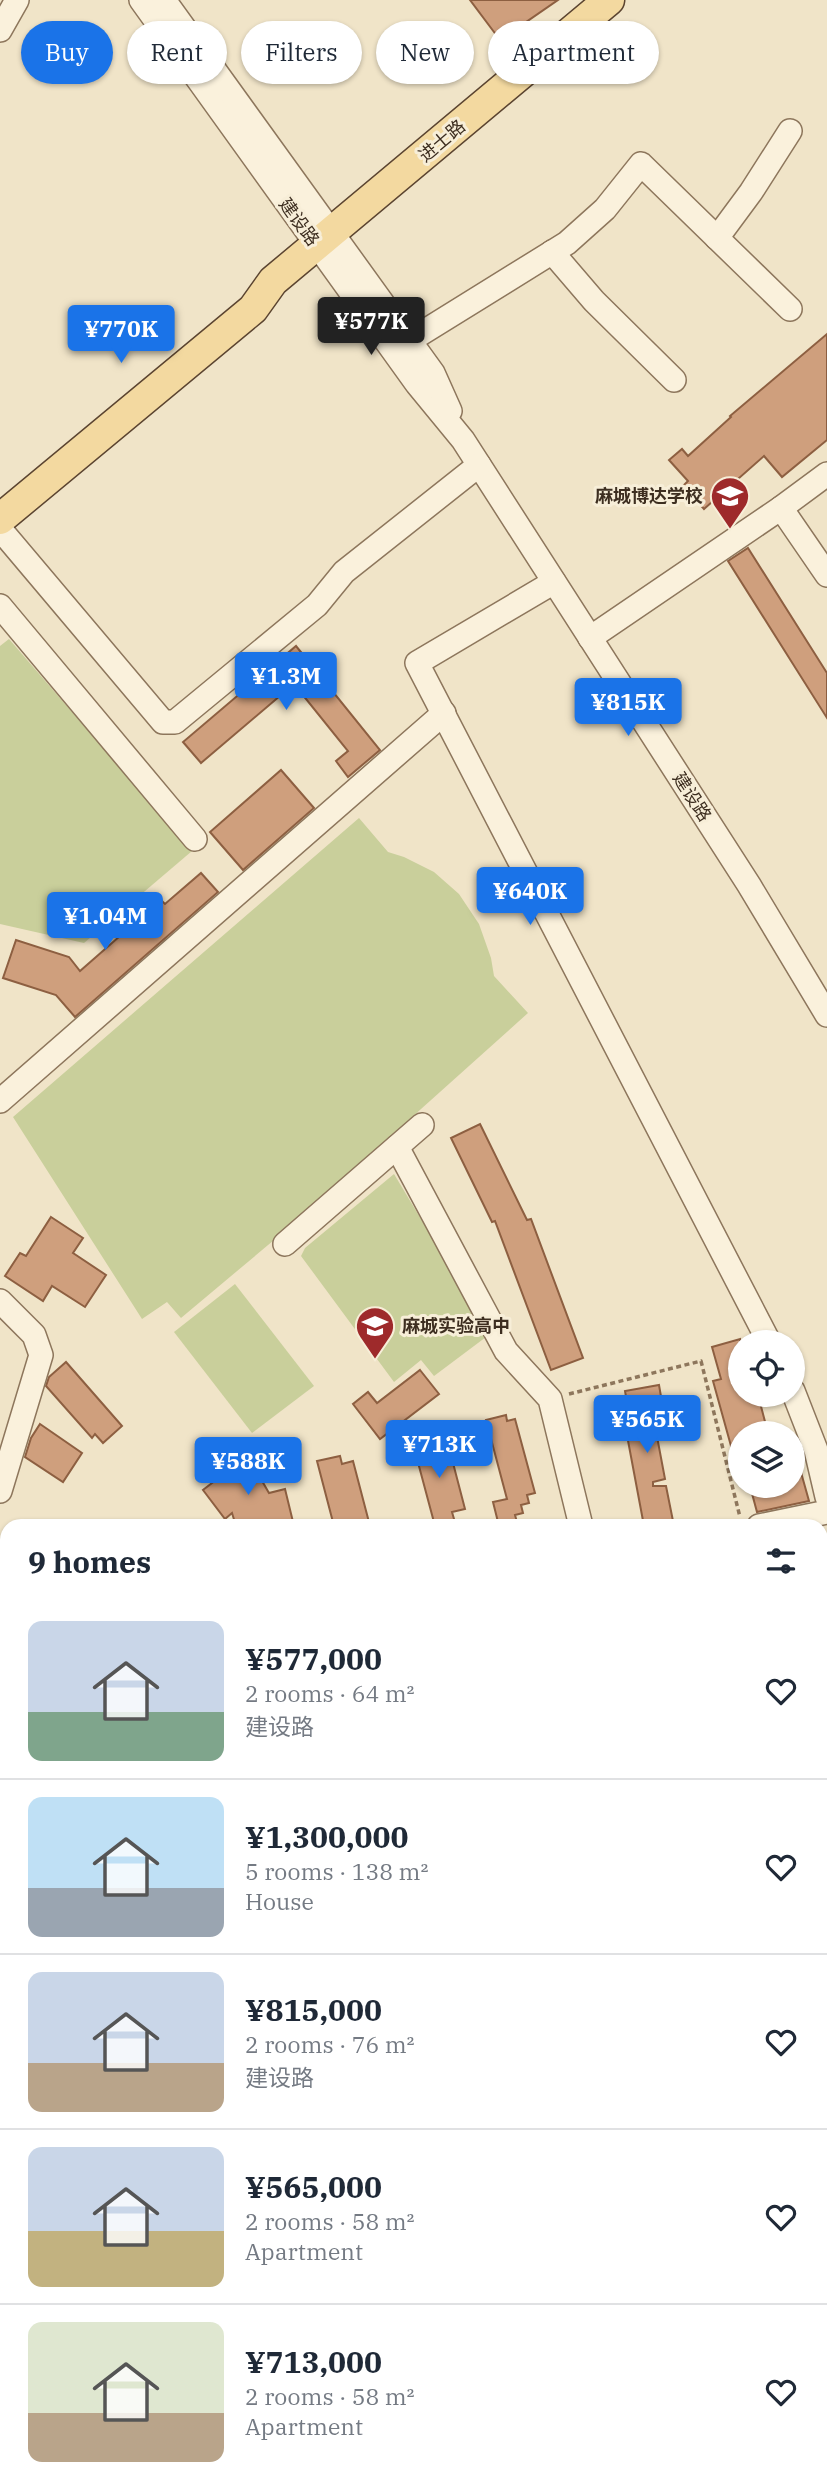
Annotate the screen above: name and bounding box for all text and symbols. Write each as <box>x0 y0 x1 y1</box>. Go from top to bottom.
chip: Buy <box>21 21 113 84</box>
chip: Rent <box>127 21 227 84</box>
chip: Filters <box>241 21 362 84</box>
chip: New <box>376 21 474 84</box>
chip: Apartment <box>488 21 659 84</box>
street label: 进士路 <box>414 114 470 167</box>
street label: 建设路 <box>274 193 325 250</box>
pin: ¥577K <box>322 298 420 357</box>
text: ¥577K <box>334 305 408 335</box>
pin: ¥770K <box>72 306 170 365</box>
text: ¥770K <box>84 313 158 343</box>
school or university icon: 麻城博达学校 <box>709 475 751 530</box>
place label: 麻城博达学校 <box>595 484 703 507</box>
pin: ¥1.3M <box>237 652 335 712</box>
text: ¥1.3M <box>251 660 321 690</box>
pin: ¥815K <box>579 678 677 738</box>
text: ¥815K <box>591 686 665 716</box>
street label: 建设路 <box>668 768 717 826</box>
pin: ¥640K <box>481 867 579 927</box>
text: ¥640K <box>493 875 567 905</box>
pin: ¥1.04M <box>48 892 162 952</box>
text: ¥1.04M <box>63 900 147 930</box>
school or university icon: 麻城实验高中 <box>354 1305 396 1360</box>
place label: 麻城实验高中 <box>402 1314 510 1337</box>
map controls <box>728 1330 805 1498</box>
button: locate <box>728 1330 805 1407</box>
pin: ¥565K <box>598 1396 696 1455</box>
text: ¥565K <box>610 1403 684 1433</box>
pin: ¥713K <box>390 1420 488 1480</box>
button: layers <box>728 1421 805 1498</box>
text: ¥713K <box>402 1428 476 1458</box>
pin: ¥588K <box>199 1438 297 1497</box>
text: ¥588K <box>211 1445 285 1475</box>
text: 9 homes <box>28 1542 151 1581</box>
icon: filters <box>762 1542 800 1580</box>
text: ¥577,000 <box>245 1639 382 1678</box>
icon: home <box>84 1649 168 1733</box>
icon: heart <box>762 1672 800 1710</box>
text: 2 rooms · 64 m² <box>245 1678 415 1708</box>
text: 建设路 <box>245 1711 314 1741</box>
text: ¥1,300,000 <box>245 1817 408 1856</box>
icon: home <box>84 1825 168 1909</box>
icon: heart <box>762 1848 800 1886</box>
text: 5 rooms · 138 m² <box>245 1856 428 1886</box>
text: House <box>245 1886 314 1916</box>
text: ¥815,000 <box>245 1990 382 2029</box>
icon: home <box>84 2000 168 2084</box>
icon: heart <box>762 2023 800 2061</box>
text: 2 rooms · 76 m² <box>245 2029 415 2059</box>
text: 建设路 <box>245 2062 314 2092</box>
text: ¥565,000 <box>245 2167 382 2206</box>
icon: home <box>84 2175 168 2259</box>
icon: heart <box>762 2198 800 2236</box>
text: 2 rooms · 58 m² <box>245 2206 415 2236</box>
text: Apartment <box>245 2236 363 2266</box>
text: ¥713,000 <box>245 2342 382 2381</box>
icon: home <box>84 2350 168 2434</box>
icon: heart <box>762 2373 800 2411</box>
text: 2 rooms · 58 m² <box>245 2381 415 2411</box>
text: Apartment <box>245 2411 363 2441</box>

